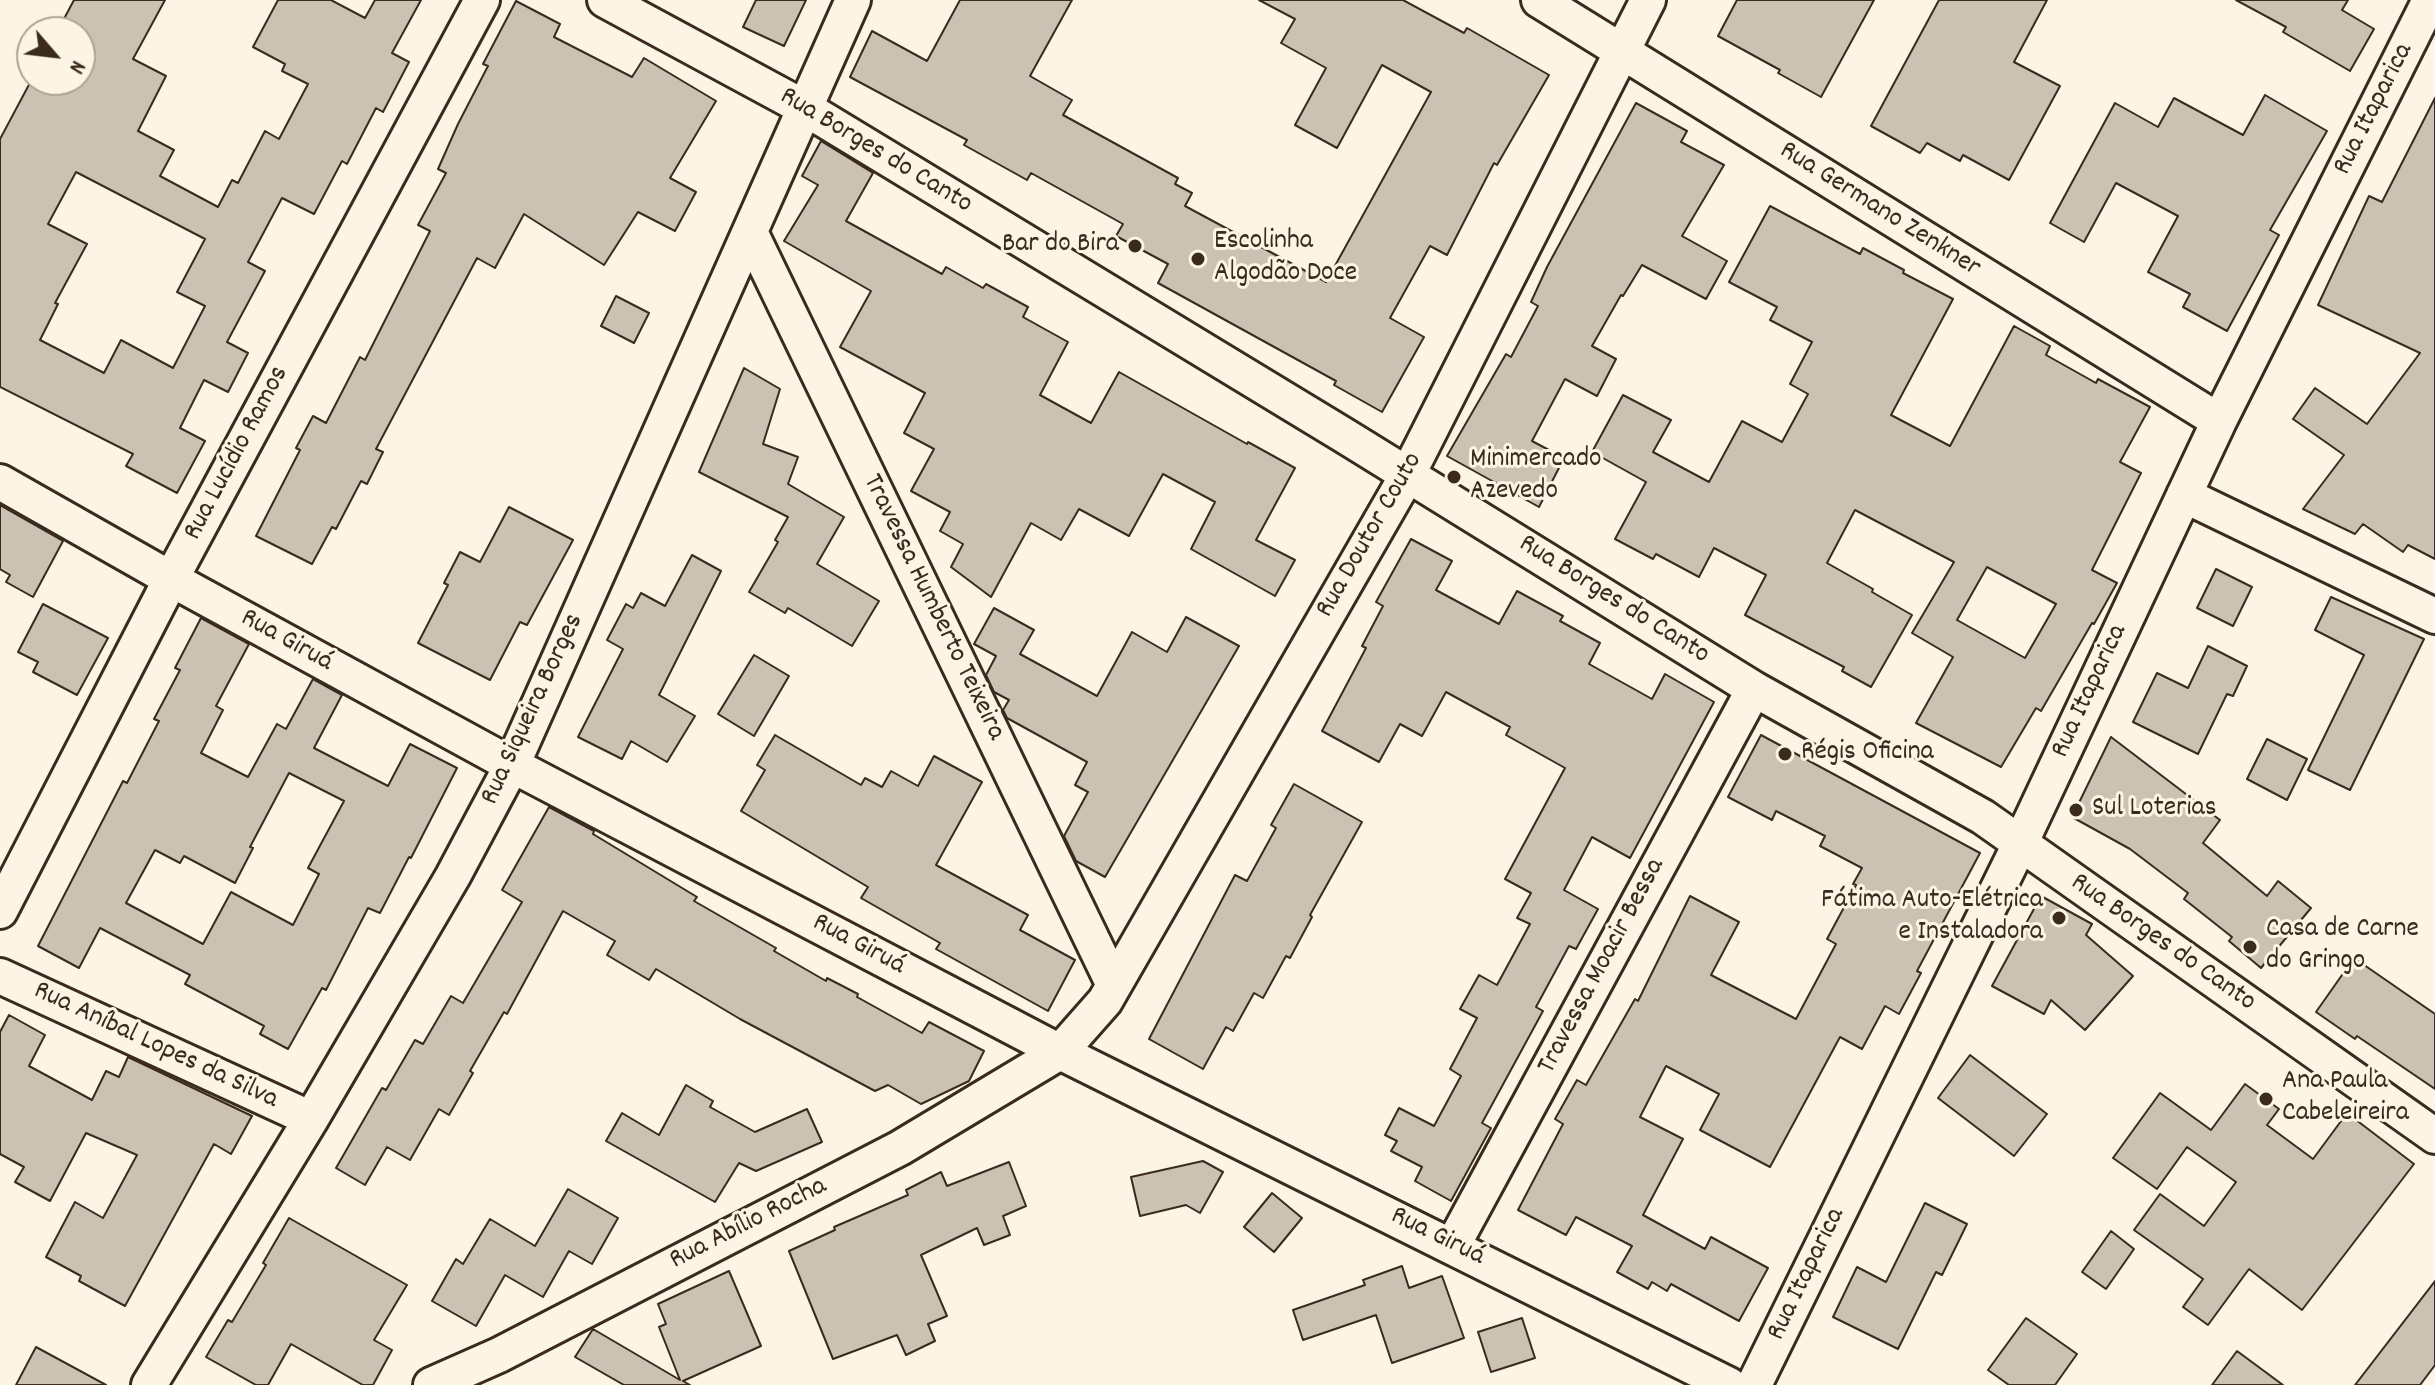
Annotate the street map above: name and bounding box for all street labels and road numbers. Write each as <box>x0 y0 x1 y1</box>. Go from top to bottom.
street label: Rua Itaparica <box>2327 39 2423 181</box>
street label: Rua Borges do Canto <box>773 81 977 223</box>
street label: Rua Germano Zenkner <box>1772 136 1986 286</box>
street label: Rua Lucídio Ramos <box>178 361 298 547</box>
street label: Rua Doutor Couto <box>1310 448 1432 624</box>
street label: Travessa Humberto Teixeira <box>853 470 1011 746</box>
street label: Rua Borges do Canto <box>1511 529 1715 673</box>
street label: Rua Giruá <box>234 603 338 681</box>
street label: Rua Siqueira Borges <box>475 609 593 811</box>
street label: Rua Itaparica <box>2045 620 2137 764</box>
street label: Travessa Moacir Bessa <box>1532 853 1674 1081</box>
street label: Rua Borges do Canto <box>2063 867 2261 1021</box>
street label: Rua Giruá <box>806 907 910 985</box>
street label: Rua Aníbal Lopes da Silva <box>27 976 283 1118</box>
street label: Rua Abílio Rocha <box>665 1171 833 1279</box>
street label: Rua Giruá <box>1384 1201 1490 1275</box>
street label: Rua Itaparica <box>1761 1203 1855 1347</box>

